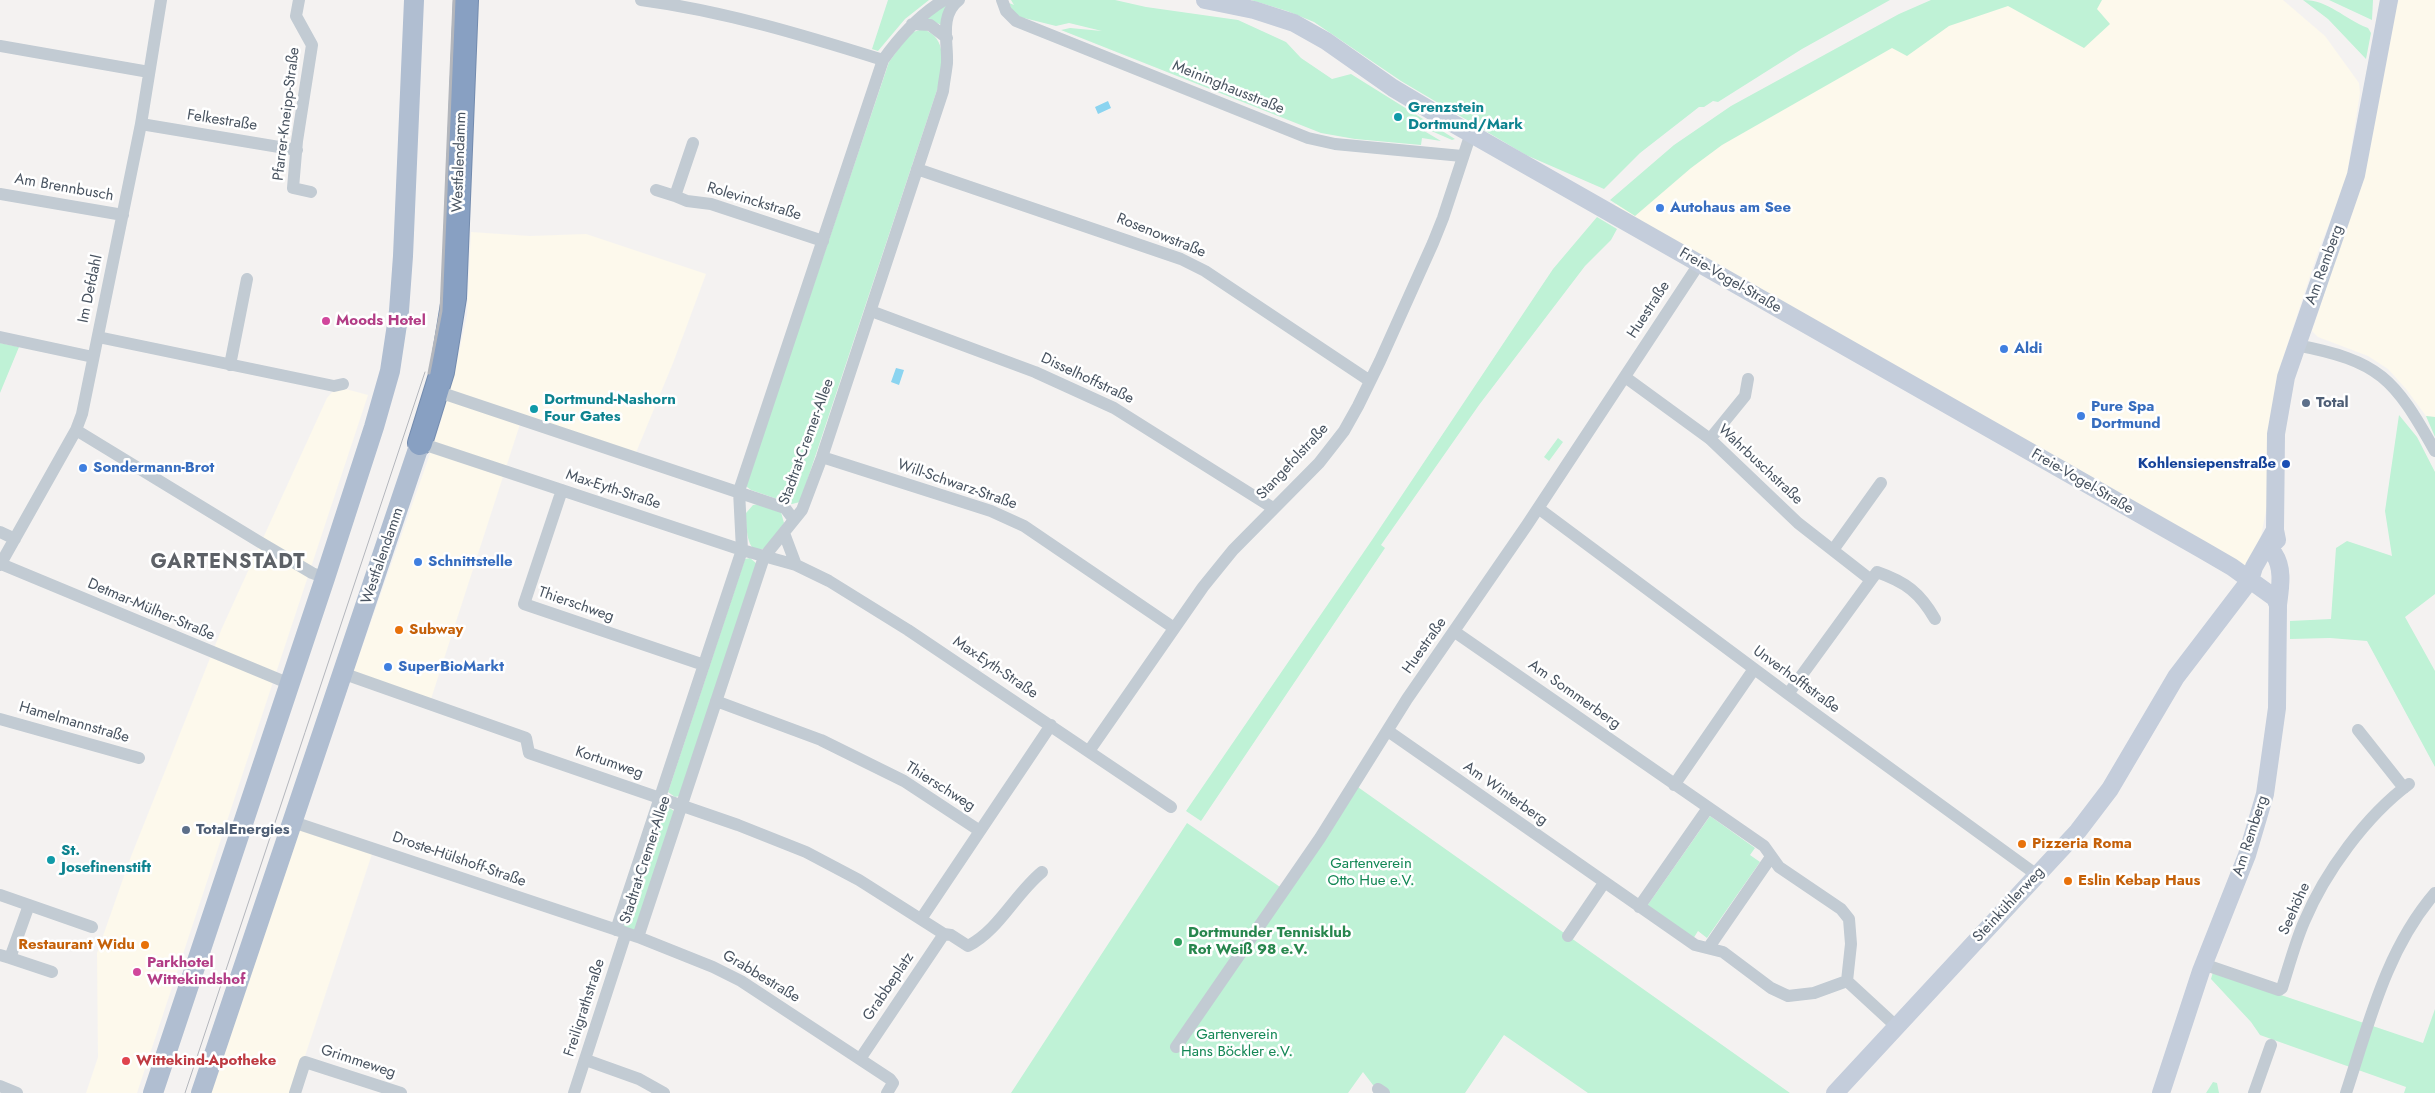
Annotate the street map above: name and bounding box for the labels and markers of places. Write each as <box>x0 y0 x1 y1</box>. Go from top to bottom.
place label: Grenzstein Dortmund/Mark <box>1408 99 1523 134</box>
marker: Grenzstein Dortmund/Mark <box>1392 111 1404 123</box>
place label: Autohaus am See <box>1670 199 1791 217</box>
marker: Autohaus am See <box>1654 202 1666 214</box>
place label: Moods Hotel <box>336 312 426 330</box>
marker: Moods Hotel <box>320 315 332 327</box>
place label: Aldi <box>2014 340 2042 358</box>
marker: Aldi <box>1998 343 2010 355</box>
place label: Dortmund-Nashorn Four Gates <box>544 391 676 426</box>
place label: Total <box>2316 394 2349 412</box>
marker: Total <box>2300 397 2312 409</box>
place label: Pure Spa Dortmund <box>2091 398 2161 433</box>
marker: Dortmund-Nashorn Four Gates <box>528 403 540 415</box>
marker: Pure Spa Dortmund <box>2075 410 2087 422</box>
place label: Kohlensiepenstraße <box>2138 455 2276 473</box>
marker: Kohlensiepenstraße <box>2280 458 2292 470</box>
place label: Sondermann-Brot <box>93 459 214 477</box>
marker: Sondermann-Brot <box>77 462 89 474</box>
place label: Schnittstelle <box>428 553 513 571</box>
marker: Schnittstelle <box>412 556 424 568</box>
place label: Subway <box>409 621 463 639</box>
marker: Subway <box>393 624 405 636</box>
place label: SuperBioMarkt <box>398 658 504 676</box>
marker: SuperBioMarkt <box>382 661 394 673</box>
place label: TotalEnergies <box>196 821 290 839</box>
marker: TotalEnergies <box>180 824 192 836</box>
place label: Pizzeria Roma <box>2032 835 2132 853</box>
marker: Pizzeria Roma <box>2016 838 2028 850</box>
place label: St. Josefinenstift <box>61 842 151 877</box>
marker: St. Josefinenstift <box>45 854 57 866</box>
place label: Eslin Kebap Haus <box>2078 872 2200 890</box>
marker: Eslin Kebap Haus <box>2062 875 2074 887</box>
place label: Dortmunder Tennisklub Rot Weiß 98 e.V. <box>1188 924 1351 959</box>
place label: Restaurant Widu <box>18 936 135 954</box>
marker: Dortmunder Tennisklub Rot Weiß 98 e.V. <box>1172 936 1184 948</box>
marker: Restaurant Widu <box>139 939 151 951</box>
place label: Parkhotel Wittekindshof <box>147 954 245 989</box>
marker: Parkhotel Wittekindshof <box>131 966 143 978</box>
place label: Wittekind-Apotheke <box>136 1052 276 1070</box>
marker: Wittekind-Apotheke <box>120 1055 132 1067</box>

